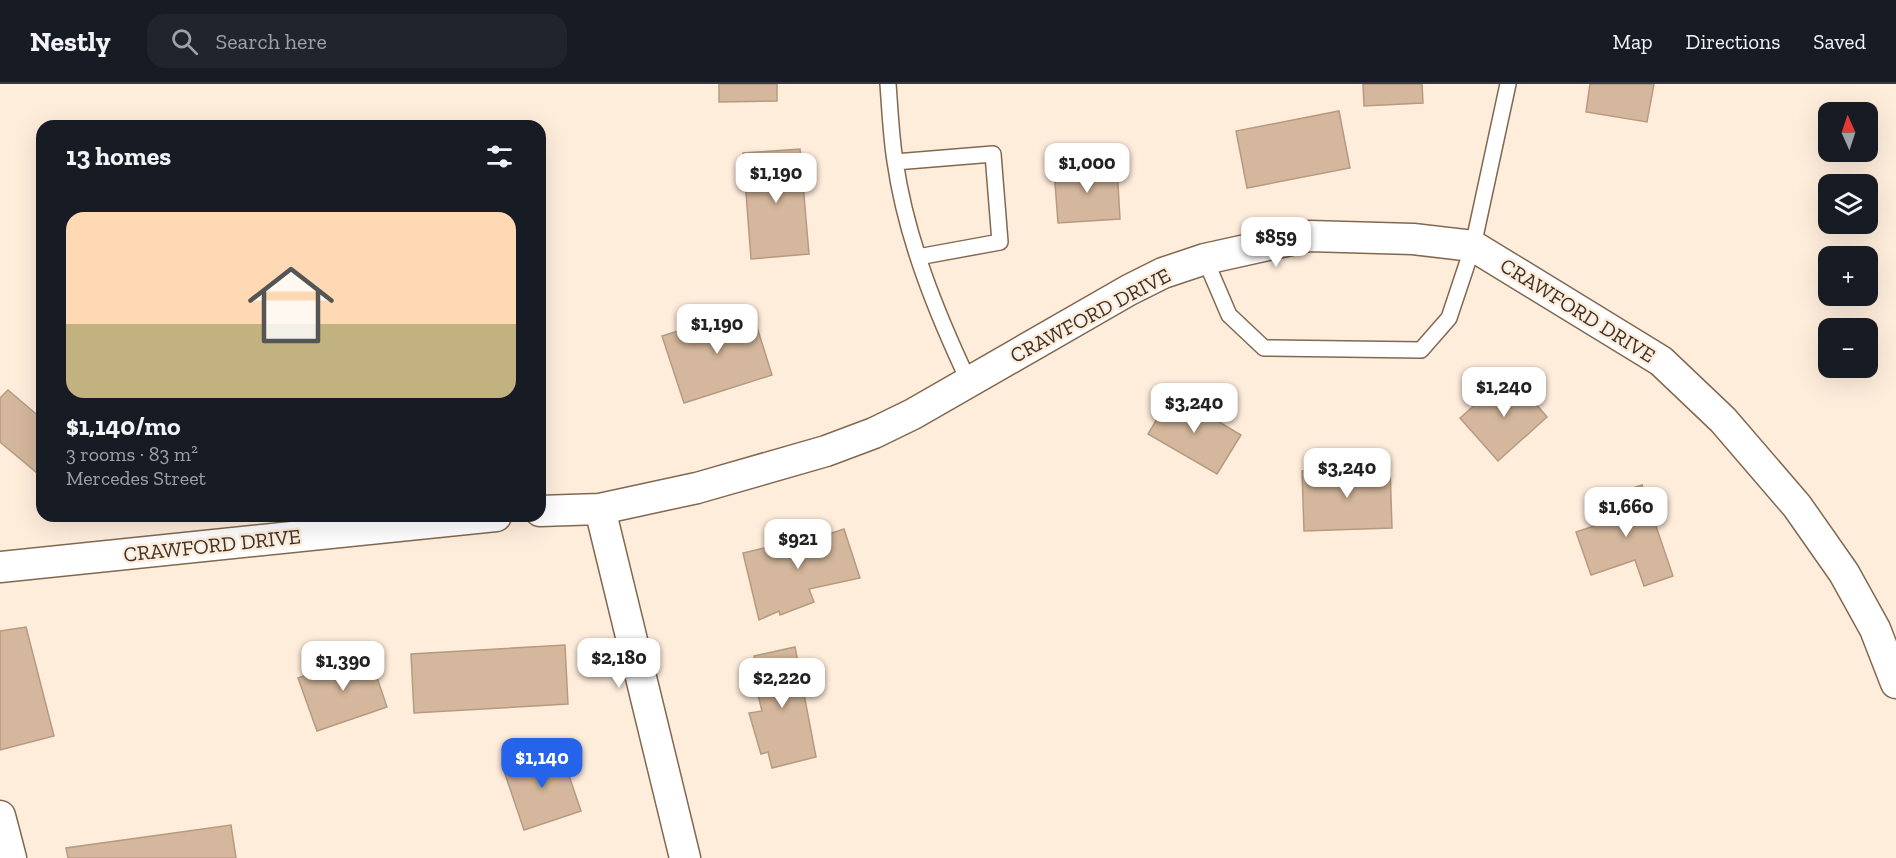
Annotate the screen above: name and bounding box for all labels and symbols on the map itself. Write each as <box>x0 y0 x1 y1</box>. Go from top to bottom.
north arrow <box>1818 102 1878 162</box>
pin: $1,000 <box>1038 143 1136 194</box>
pin: $1,190 <box>727 153 825 204</box>
pin: $859 <box>1240 217 1312 268</box>
street label: CRAWFORD DRIVE <box>1496 252 1660 368</box>
street label: CRAWFORD DRIVE <box>1006 262 1174 368</box>
pin: $1,190 <box>668 304 766 355</box>
pin: $1,240 <box>1455 367 1553 418</box>
pin: $3,240 <box>1145 383 1243 434</box>
pin: $3,240 <box>1298 448 1396 499</box>
pin: $1,660 <box>1577 487 1675 538</box>
pin: $921 <box>762 519 834 570</box>
street label: CRAWFORD DRIVE <box>122 523 302 567</box>
pin: $2,180 <box>570 638 668 689</box>
pin: $1,390 <box>294 641 392 692</box>
pin: $2,220 <box>733 658 831 709</box>
pin: $1,140 <box>493 738 591 789</box>

